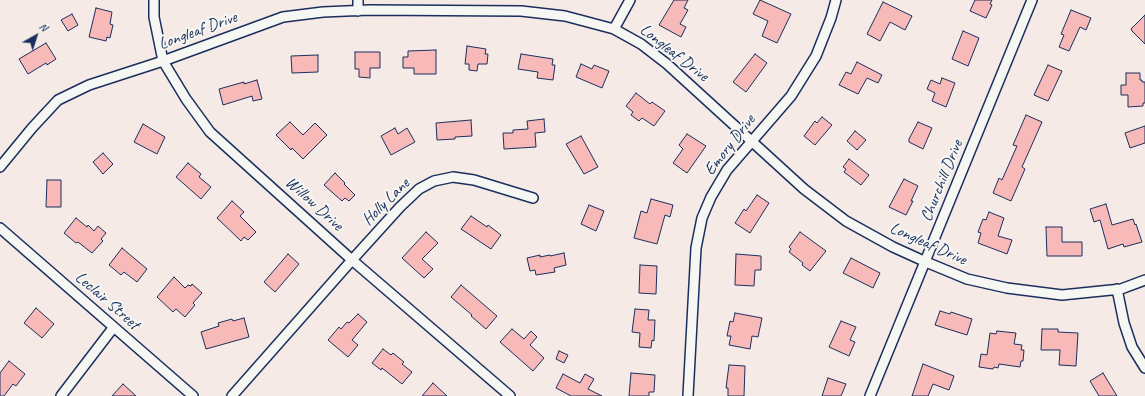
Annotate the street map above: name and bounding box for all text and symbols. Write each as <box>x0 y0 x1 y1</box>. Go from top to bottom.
street label: Longleaf Drive <box>156 7 240 55</box>
north arrow <box>16 16 56 56</box>
text: N <box>36 19 51 34</box>
street label: Longleaf Drive <box>635 20 713 86</box>
street label: Emory Drive <box>700 111 760 179</box>
street label: Churchill Drive <box>916 137 968 225</box>
street label: Willow Drive <box>281 173 347 235</box>
street label: Holly Lane <box>358 174 414 230</box>
street label: Longleaf Drive <box>886 218 970 270</box>
street label: Leclair Street <box>71 267 143 335</box>

